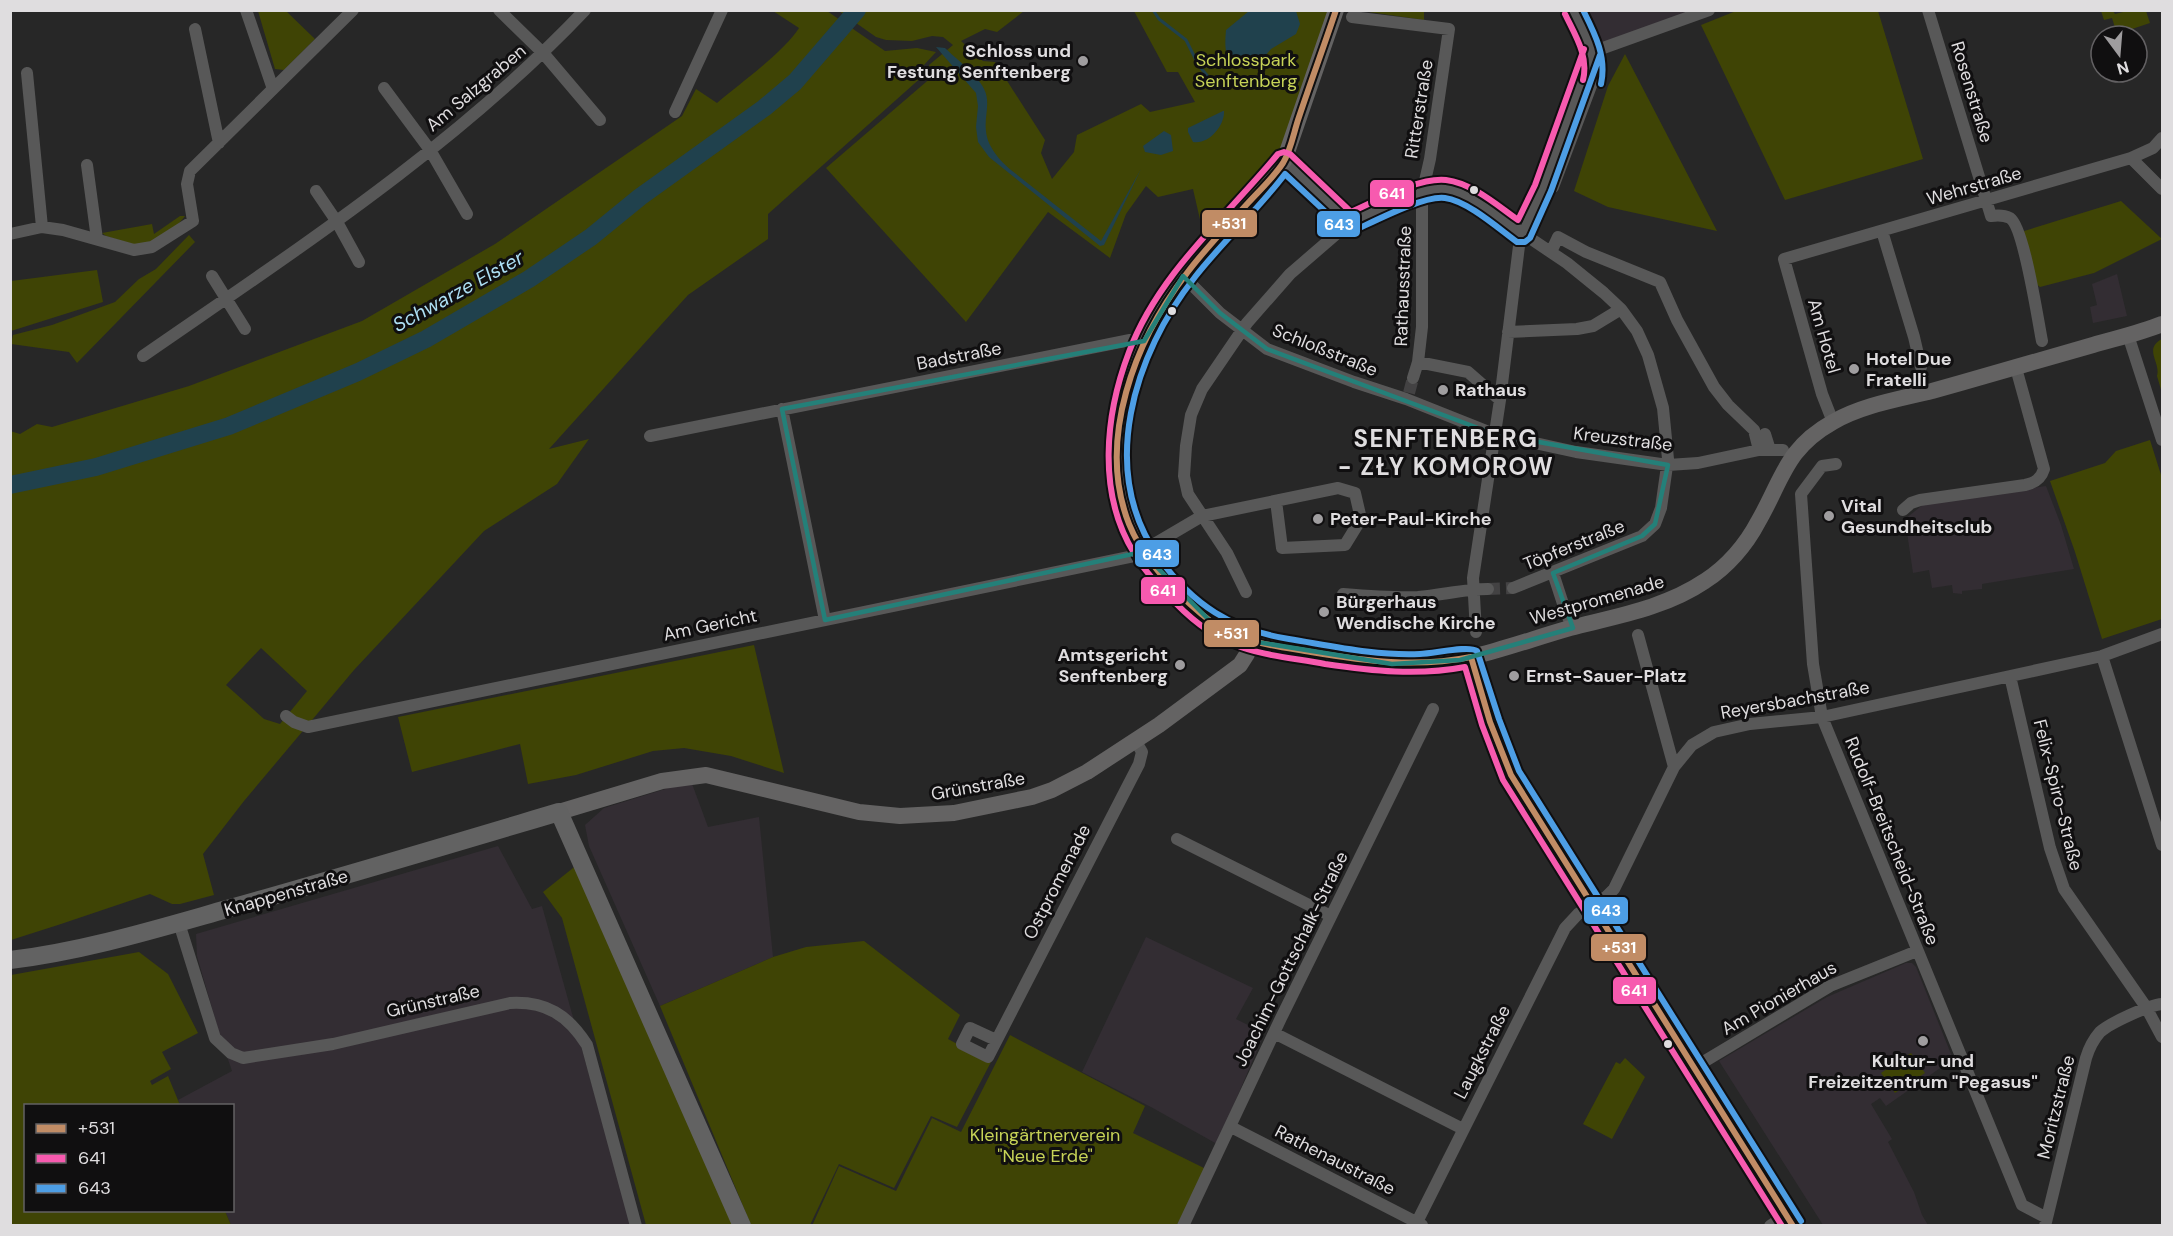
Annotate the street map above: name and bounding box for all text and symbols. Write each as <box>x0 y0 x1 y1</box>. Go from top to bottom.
north arrow <box>2089 24 2149 84</box>
street label: Am Salzgraben <box>421 39 531 137</box>
place label: Schloss und Festung Senftenberg <box>887 39 1071 84</box>
street label: Rosenstraße <box>1945 39 1999 145</box>
park label: Schlosspark Senftenberg <box>1195 48 1297 93</box>
marker: Schloss und Festung Senftenberg <box>1076 54 1090 68</box>
text: N <box>2114 56 2132 80</box>
street label: Ritterstraße <box>1399 58 1439 160</box>
street label: Wehrstraße <box>1924 161 2024 211</box>
line badge: 641 <box>1369 179 1415 208</box>
text: 641 <box>1379 183 1405 204</box>
unlabelled marker <box>1468 184 1480 196</box>
line badge: +531 <box>1201 209 1258 238</box>
line badge: 643 <box>1316 210 1361 238</box>
text: +531 <box>1212 213 1246 234</box>
text: 643 <box>1324 214 1354 235</box>
street label: Rathausstraße <box>1389 225 1417 347</box>
water label: Schwarze Elster <box>388 244 529 338</box>
street label: Am Hotel <box>1802 296 1846 376</box>
unlabelled marker <box>1166 305 1178 317</box>
street label: Schloßstraße <box>1269 318 1381 382</box>
street label: Badstraße <box>915 336 1003 376</box>
place label: Hotel Due Fratelli <box>1866 347 1952 392</box>
marker: Hotel Due Fratelli <box>1847 362 1861 376</box>
place label: Rathaus <box>1455 378 1527 402</box>
marker: Rathaus <box>1436 383 1450 397</box>
street label: Kreuzstraße <box>1572 421 1674 457</box>
district label: SENFTENBERG - ZŁY KOMOROW <box>1338 423 1554 482</box>
place label: Vital Gesundheitsclub <box>1841 494 1992 539</box>
place label: Peter-Paul-Kirche <box>1330 507 1492 531</box>
marker: Vital Gesundheitsclub <box>1822 509 1836 523</box>
marker: Peter-Paul-Kirche <box>1311 512 1325 526</box>
street label: Töpferstraße <box>1520 514 1628 576</box>
line badge: 643 <box>1134 539 1180 568</box>
text: 643 <box>1142 544 1172 565</box>
street label: Westpromenade <box>1527 569 1667 631</box>
line badge: 641 <box>1140 576 1186 605</box>
text: 641 <box>1150 580 1176 601</box>
place label: Bürgerhaus Wendische Kirche <box>1336 590 1496 635</box>
street label: Am Gericht <box>661 603 759 647</box>
marker: Bürgerhaus Wendische Kirche <box>1317 605 1331 619</box>
line badge: +531 <box>1203 619 1260 648</box>
text: +531 <box>1214 623 1248 644</box>
place label: Amtsgericht Senftenberg <box>1058 643 1168 688</box>
marker: Amtsgericht Senftenberg <box>1173 658 1187 672</box>
place label: Ernst-Sauer-Platz <box>1526 664 1687 688</box>
marker: Ernst-Sauer-Platz <box>1507 669 1521 683</box>
street label: Reyersbachstraße <box>1719 675 1871 725</box>
street label: Felix-Spiro-Straße <box>2028 717 2088 873</box>
street label: Rudolf-Breitscheid-Straße <box>1839 733 1945 949</box>
street label: Grünstraße <box>929 766 1027 806</box>
street label: Ostpromenade <box>1018 821 1096 943</box>
street label: Joachim-Gottschalk-Straße <box>1228 847 1354 1071</box>
street label: Knappenstraße <box>221 864 351 922</box>
line badge: 643 <box>1583 896 1629 925</box>
text: 643 <box>1591 900 1621 921</box>
line badge: +531 <box>1590 933 1647 962</box>
text: +531 <box>1602 937 1636 958</box>
street label: Am Pionierhaus <box>1717 955 1841 1041</box>
line badge: 641 <box>1612 976 1657 1005</box>
street label: Grünstraße <box>384 979 482 1023</box>
text: 641 <box>1621 980 1647 1001</box>
street label: Laugkstraße <box>1448 1001 1516 1103</box>
marker: Kultur- und Freizeitzentrum "Pegasus" <box>1916 1034 1930 1048</box>
unlabelled marker <box>1662 1038 1674 1050</box>
place label: Kultur- und Freizeitzentrum "Pegasus" <box>1808 1049 2038 1094</box>
street label: Moritzstraße <box>2032 1053 2080 1161</box>
legend <box>24 1104 234 1212</box>
text: +531 <box>78 1116 115 1140</box>
street label: Rathenaustraße <box>1271 1119 1399 1201</box>
park label: Kleingärtnerverein "Neue Erde" <box>970 1123 1120 1168</box>
text: 641 <box>78 1146 106 1170</box>
text: 643 <box>78 1176 111 1200</box>

